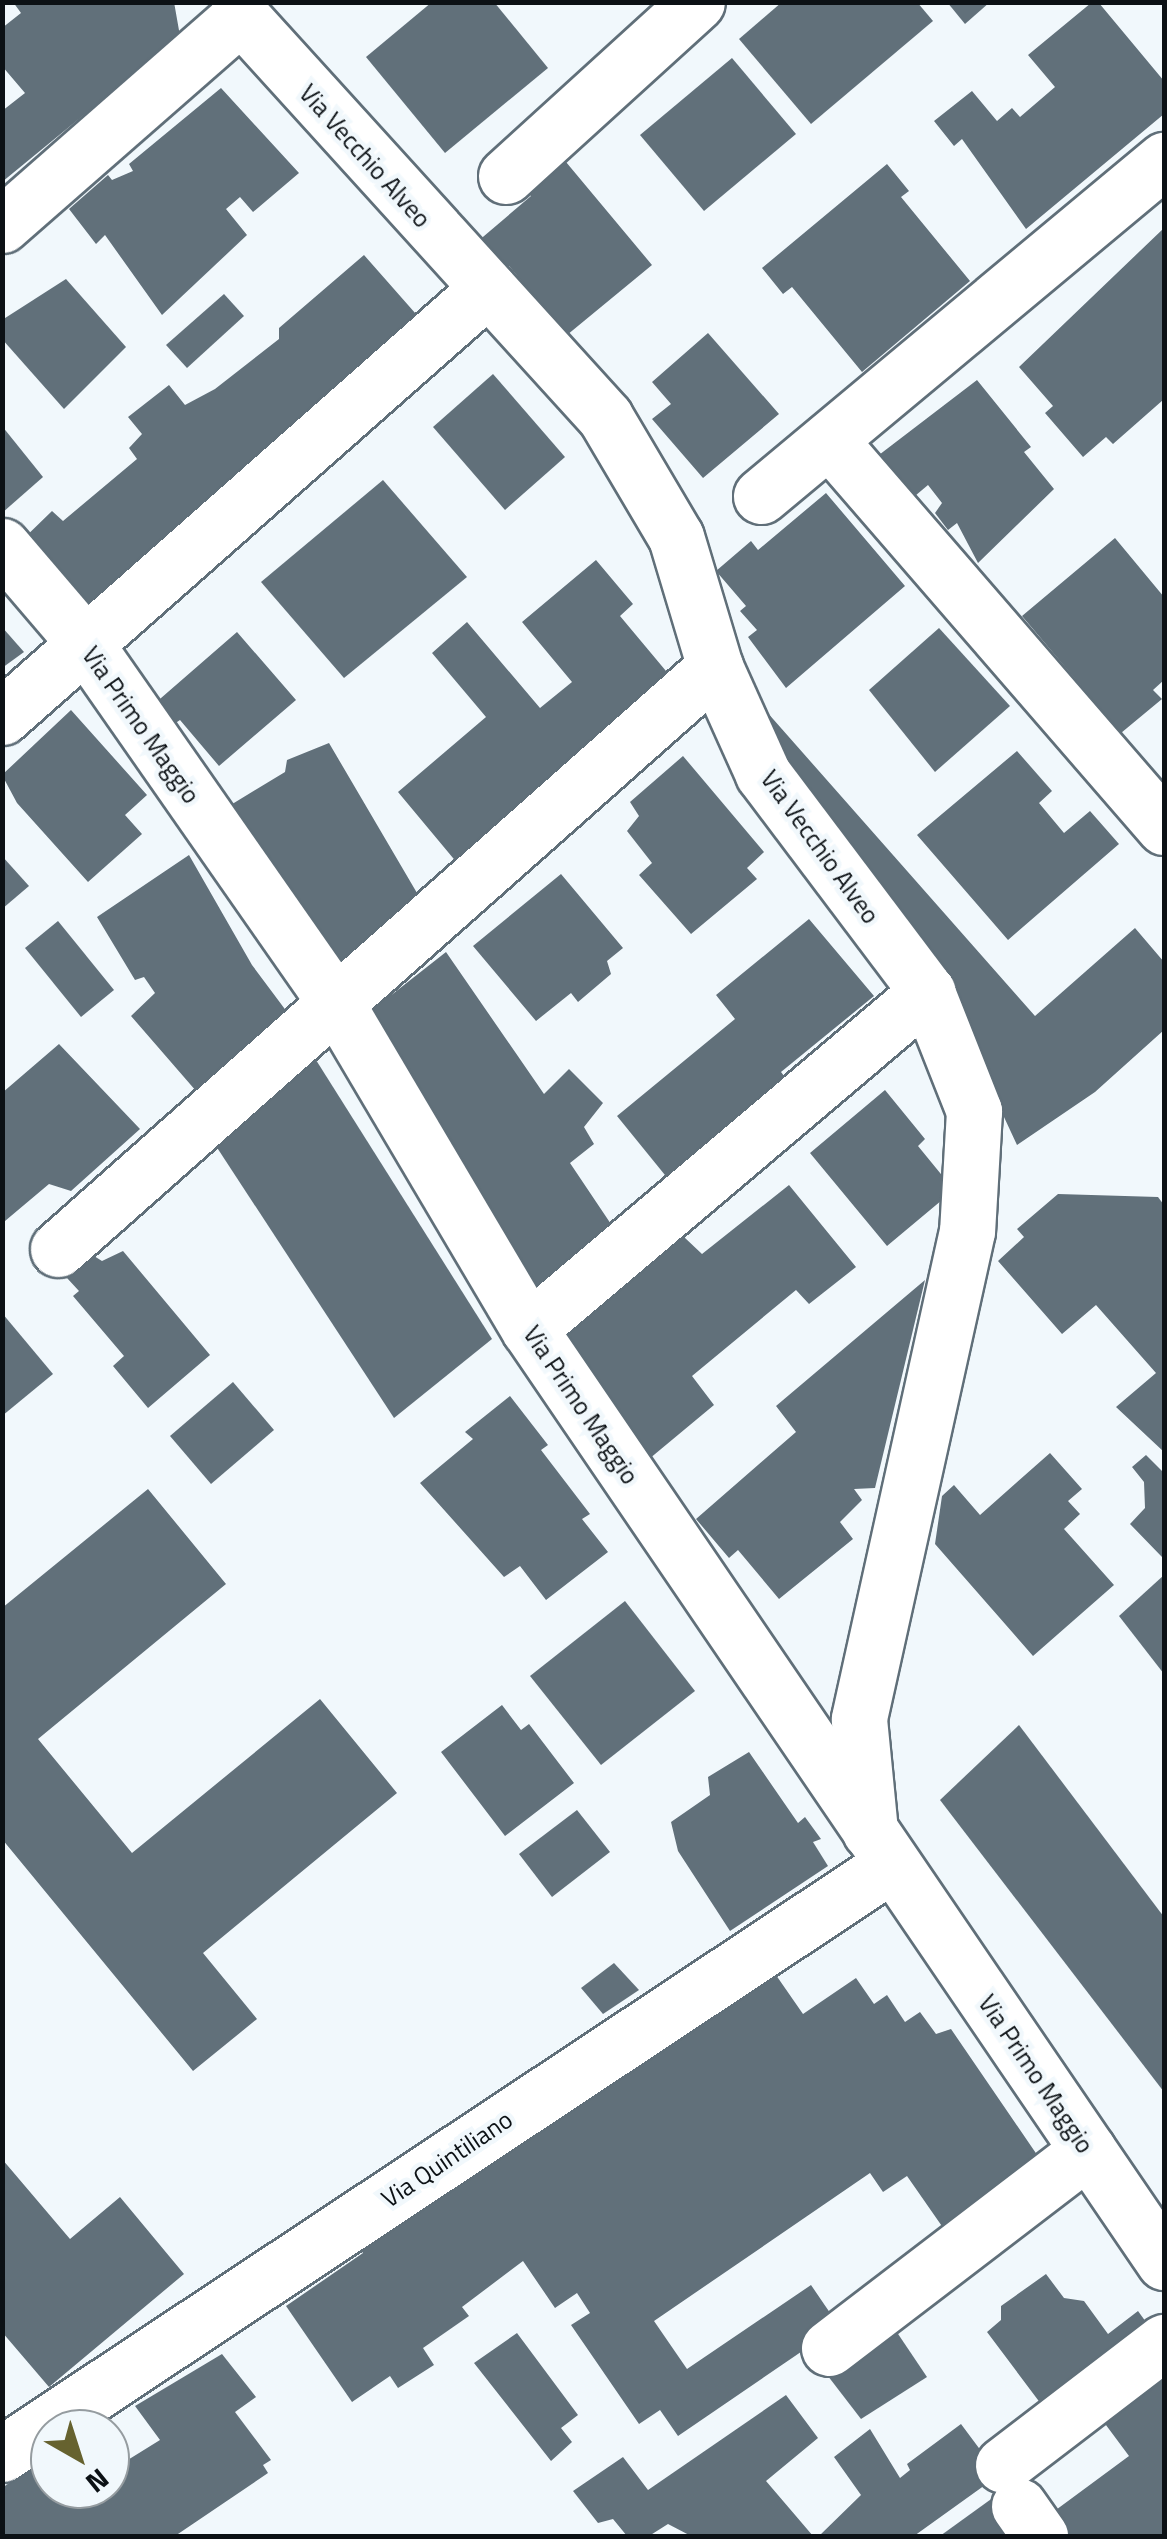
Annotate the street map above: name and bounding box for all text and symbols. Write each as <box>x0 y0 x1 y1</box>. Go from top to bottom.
street label: Via Vecchio Alveo <box>293 78 437 234</box>
street label: Via Primo Maggio <box>76 641 206 809</box>
street label: Via Vecchio Alveo <box>754 765 886 929</box>
street label: Via Primo Maggio <box>517 1320 645 1490</box>
street label: Via Primo Maggio <box>972 1989 1100 2159</box>
street label: Via Quintiliano <box>376 2104 518 2214</box>
north arrow <box>30 2409 130 2509</box>
text: N <box>77 2458 119 2504</box>

